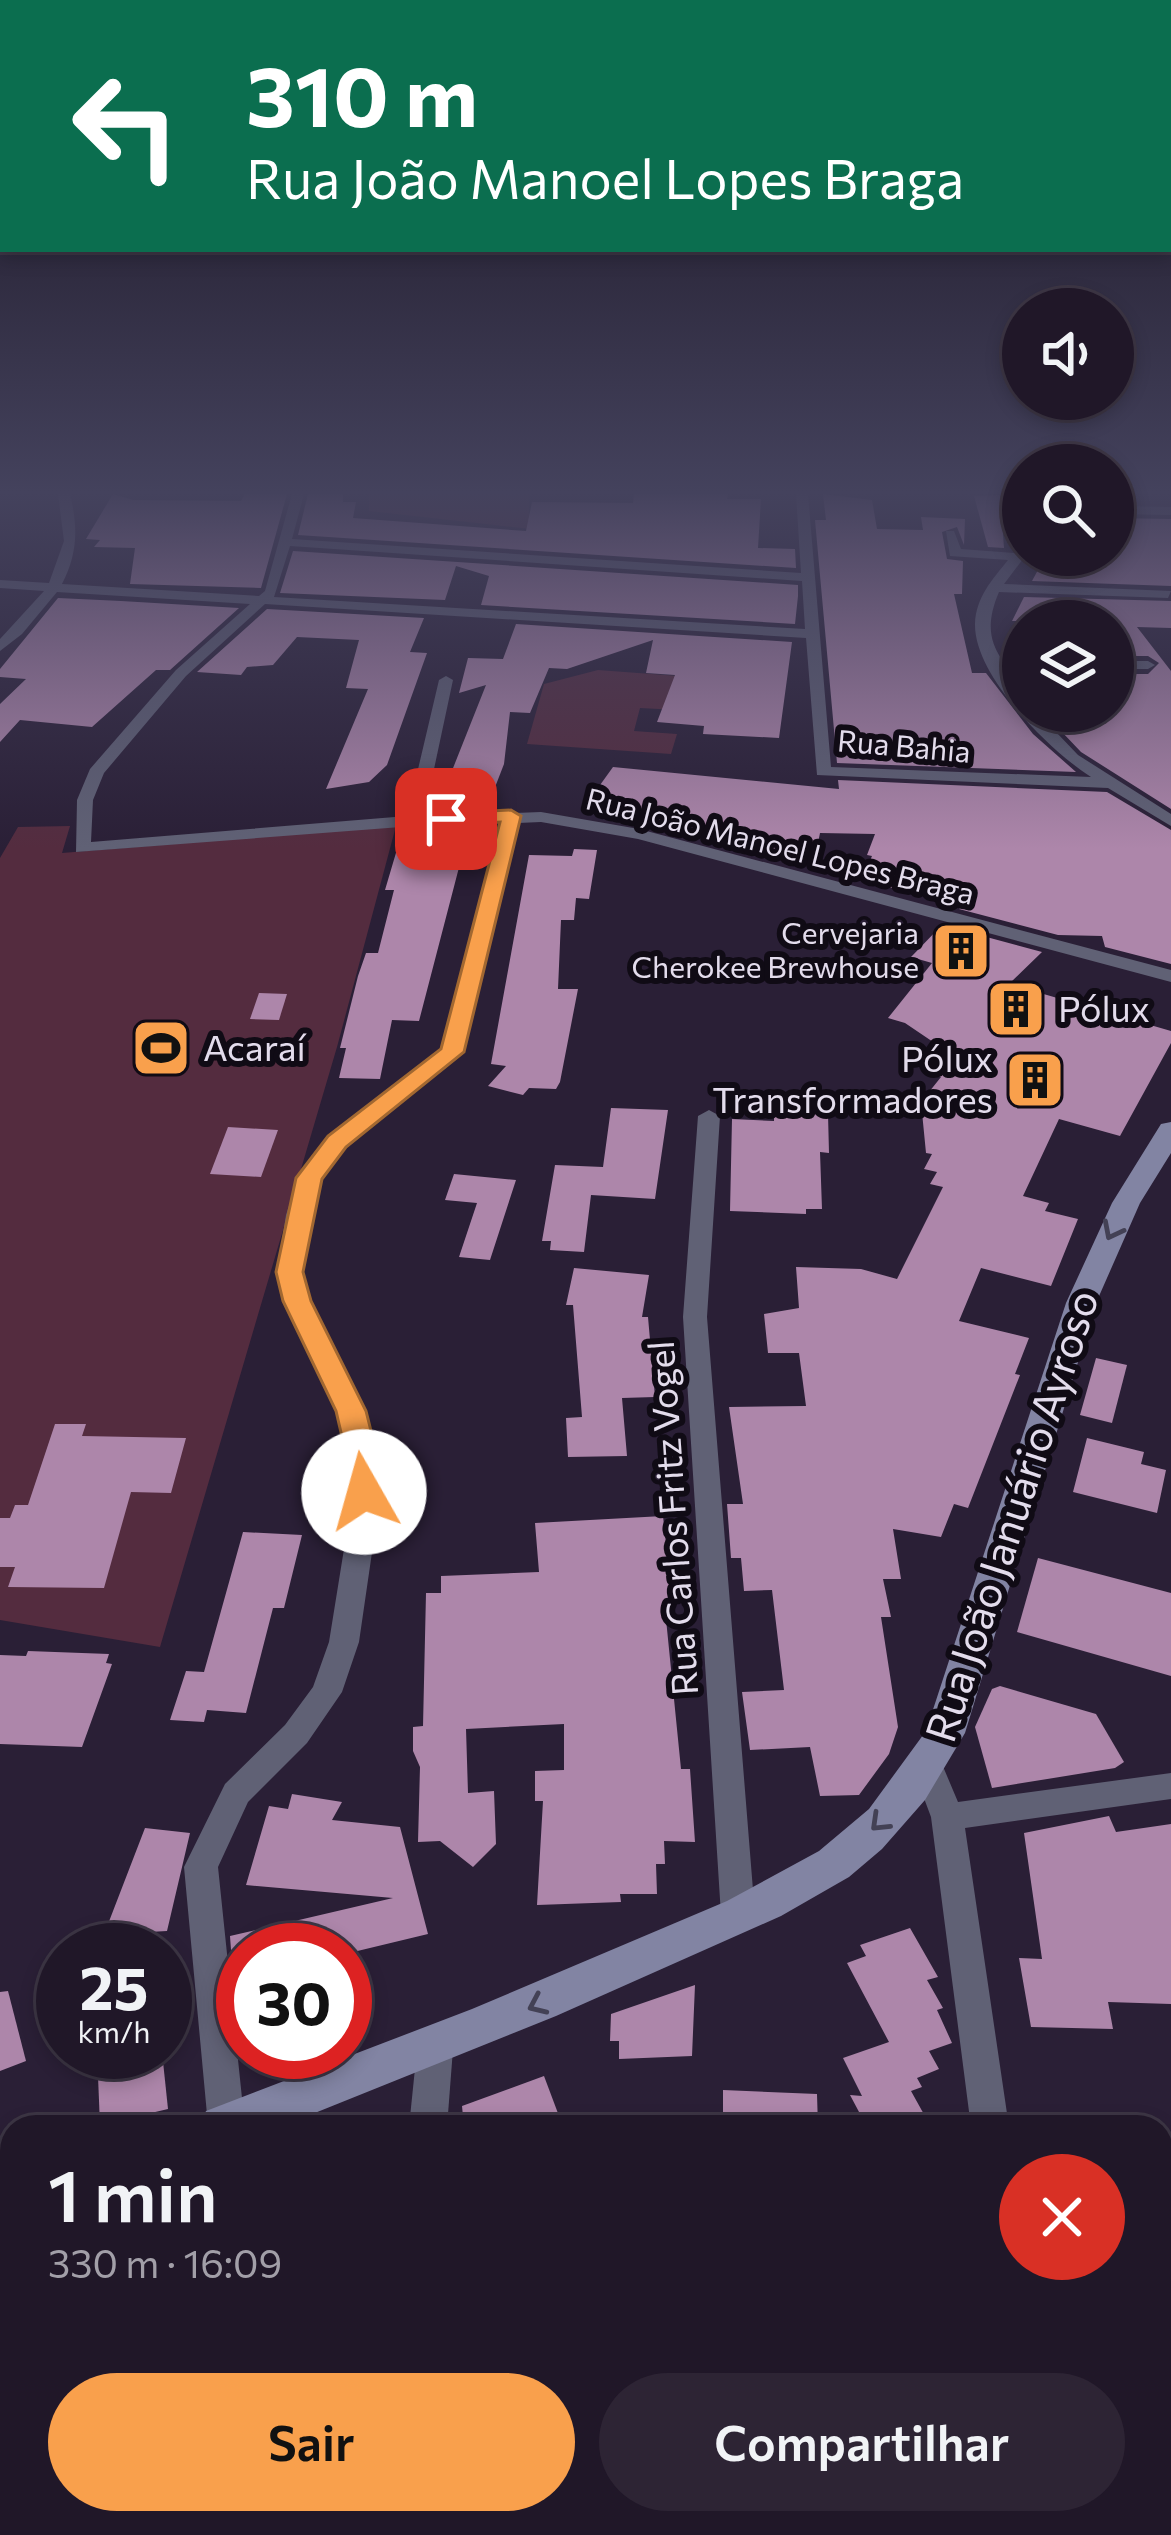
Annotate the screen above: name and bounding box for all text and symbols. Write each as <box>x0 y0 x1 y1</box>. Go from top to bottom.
text: 310 m <box>246 42 478 144</box>
icon: left <box>48 48 204 204</box>
text: Rua João Manoel Lopes Braga <box>246 144 964 210</box>
map controls <box>1002 288 1134 732</box>
button: sound <box>1002 288 1134 420</box>
button: search <box>1002 444 1134 576</box>
button: layers <box>1002 600 1134 732</box>
street label: Rua Bahia <box>836 720 972 769</box>
pin <box>395 768 497 870</box>
street label: Rua João Manoel Lopes Braga <box>583 778 979 911</box>
icon: arrive <box>413 786 479 852</box>
place label: Cervejaria Cherokee Brewhouse <box>631 913 919 984</box>
building icon: Cervejaria Cherokee Brewhouse <box>930 920 992 982</box>
building icon: Pólux <box>985 978 1047 1040</box>
place label: Pólux <box>1058 985 1150 1029</box>
sports icon: Acaraí <box>130 1017 192 1079</box>
place label: Acaraí <box>203 1024 308 1068</box>
place label: Pólux Transformadores <box>712 1035 993 1120</box>
building icon: Pólux Transformadores <box>1004 1049 1066 1111</box>
one-way arrow <box>1102 1219 1126 1240</box>
street label: Rua João Januário Ayroso <box>912 1283 1108 1748</box>
street label: Rua Carlos Fritz Vogel <box>637 1339 705 1697</box>
position arrow <box>301 1429 427 1555</box>
one-way arrow <box>871 1809 893 1831</box>
speed limit sign: 30 <box>216 1923 372 2079</box>
text: 25 <box>79 1949 149 2022</box>
one-way arrow <box>528 1991 549 2014</box>
text: km/h <box>78 2012 150 2049</box>
text: 1 min <box>48 2149 218 2237</box>
button: close <box>999 2154 1125 2280</box>
text: 330 m · 16:09 <box>48 2238 282 2286</box>
button: Sair <box>48 2373 575 2511</box>
button: Compartilhar <box>599 2373 1125 2511</box>

